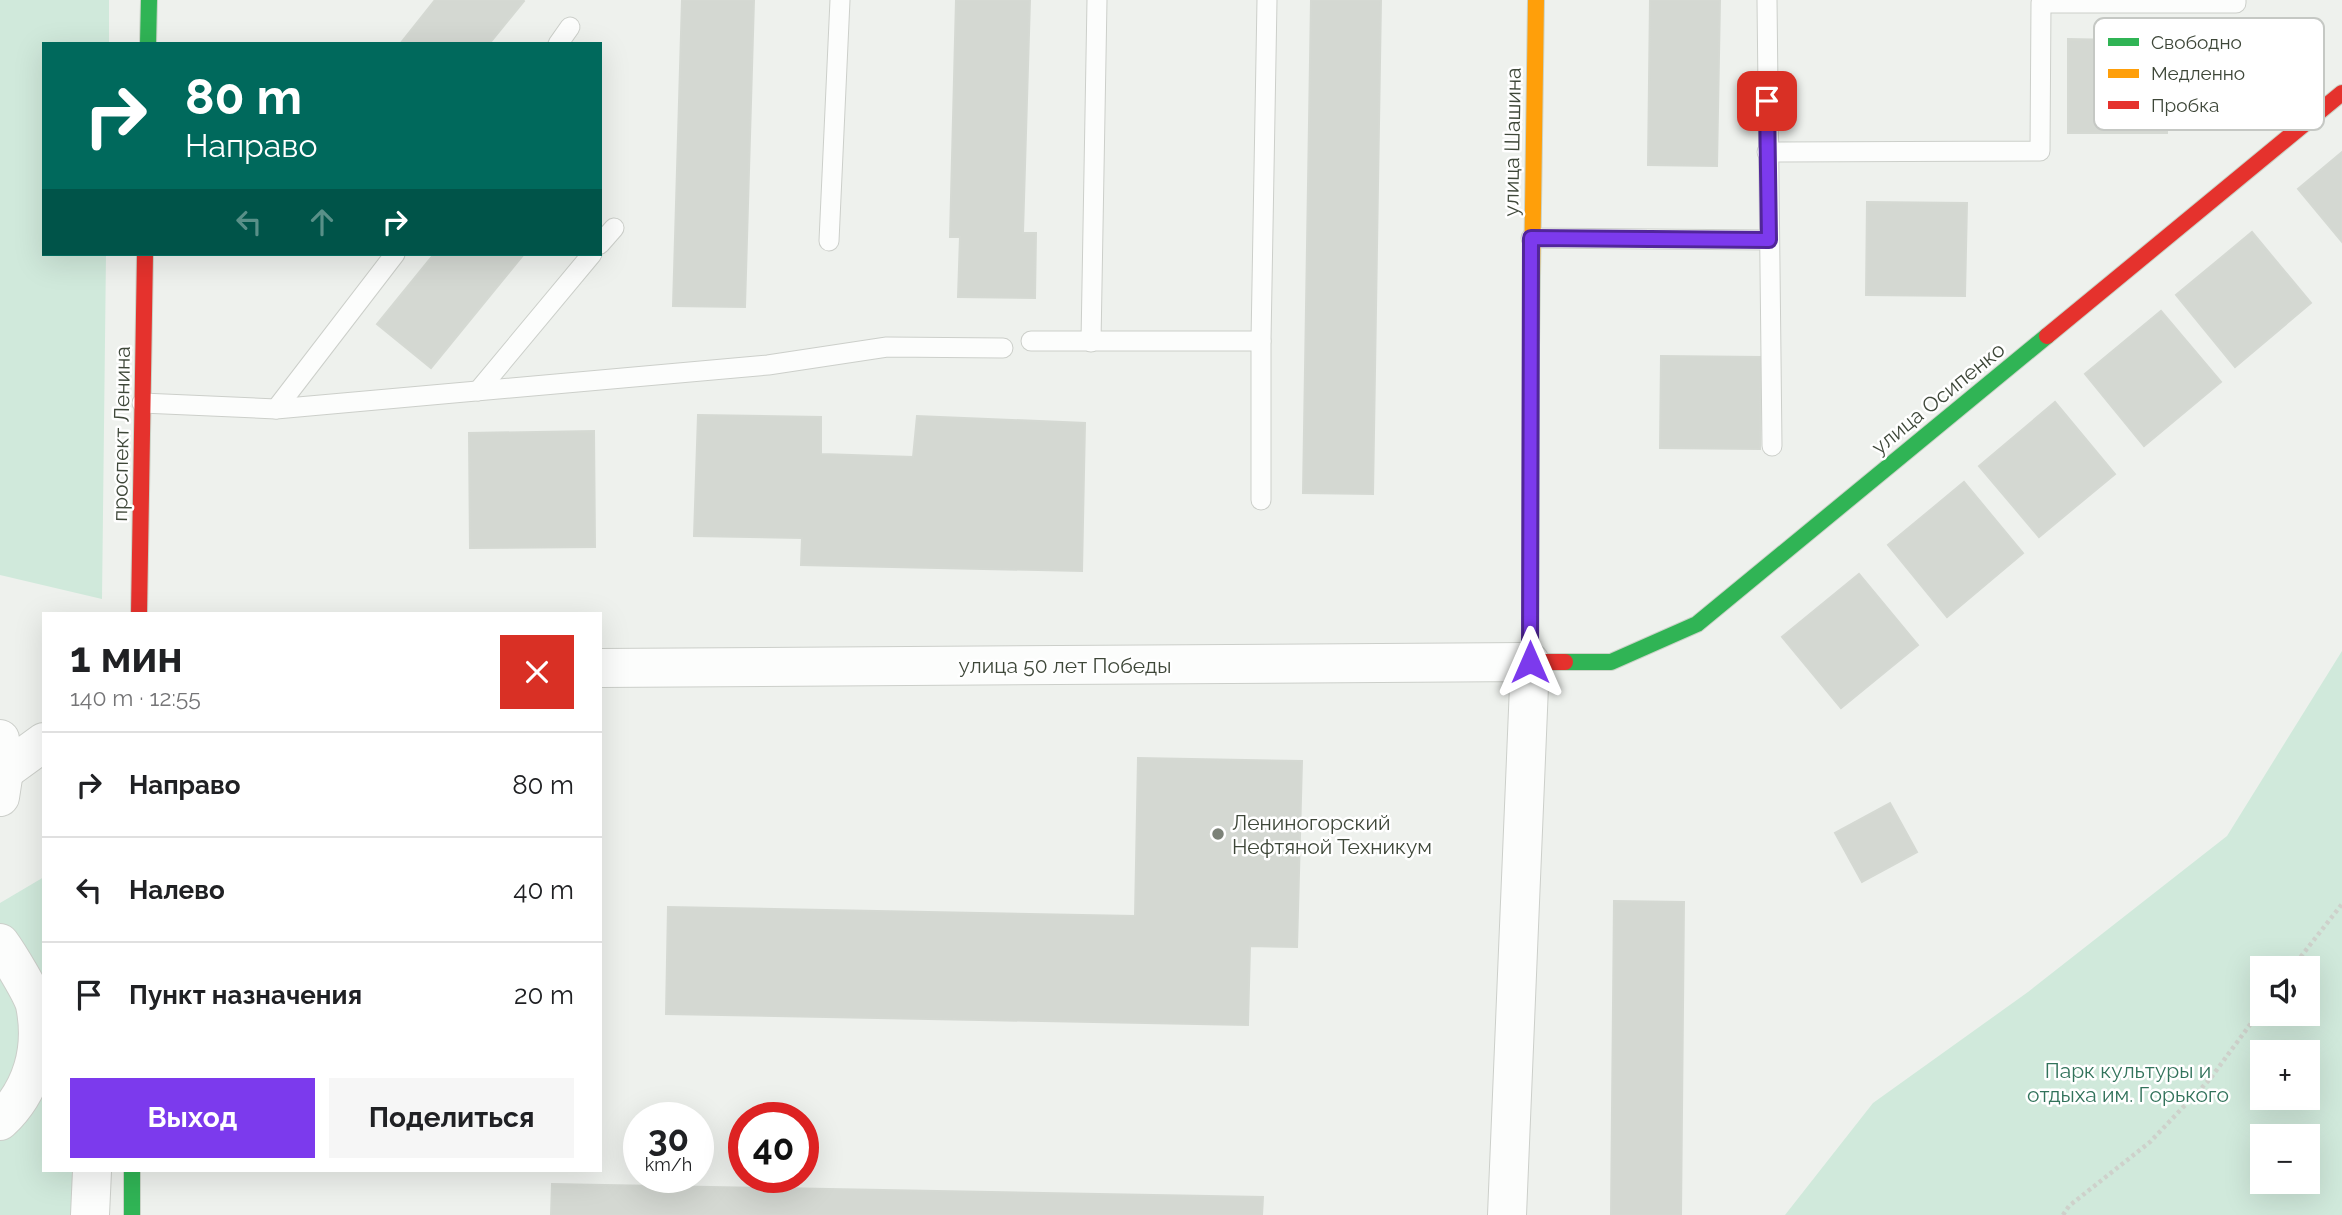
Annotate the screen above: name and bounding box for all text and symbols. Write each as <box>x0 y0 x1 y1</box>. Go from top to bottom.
legend <box>2094 18 2324 130</box>
text: Свободно <box>2151 31 2242 53</box>
text: Медленно <box>2151 62 2245 84</box>
street label: улица Шашина <box>1498 67 1526 217</box>
text: 80 m <box>185 68 302 125</box>
icon: right <box>70 70 161 161</box>
pin <box>1737 71 1797 131</box>
icon: arrive <box>1748 82 1786 120</box>
text: Пробка <box>2151 94 2219 116</box>
text: Направо <box>185 127 317 164</box>
icon: left <box>230 203 268 241</box>
icon: ahead <box>303 203 341 241</box>
icon: right <box>376 203 414 241</box>
street label: улица Осипенко <box>1866 337 2010 459</box>
street label: проспект Ленина <box>107 346 135 522</box>
position arrow <box>1493 625 1567 699</box>
text: 1 мин <box>70 633 183 682</box>
button: close <box>500 635 574 709</box>
street label: улица 50 лет Победы <box>958 653 1172 678</box>
text: 140 m · 12:55 <box>70 684 201 711</box>
icon: right <box>70 766 108 804</box>
text: Направо <box>129 770 240 800</box>
text: 80 m <box>512 770 574 800</box>
place label: Лениногорский Нефтяной Техникум <box>1232 810 1432 859</box>
marker: Лениногорский Нефтяной Техникум <box>1210 826 1226 842</box>
icon: left <box>70 871 108 909</box>
text: Налево <box>129 875 225 905</box>
text: 40 m <box>513 875 574 905</box>
map controls <box>2250 956 2320 1194</box>
button: sound <box>2250 956 2320 1026</box>
icon: arrive <box>70 976 108 1014</box>
text: Пункт назначения <box>129 980 362 1010</box>
text: 20 m <box>514 980 574 1010</box>
button: + <box>2250 1040 2320 1110</box>
park label: Парк культуры и отдыха им. Горького <box>2027 1058 2229 1107</box>
button: Выход <box>70 1078 315 1158</box>
button: Поделиться <box>329 1078 574 1158</box>
speed limit sign: 40 <box>728 1102 819 1193</box>
text: 30 <box>648 1118 689 1159</box>
button: − <box>2250 1124 2320 1194</box>
text: km/h <box>645 1154 692 1175</box>

